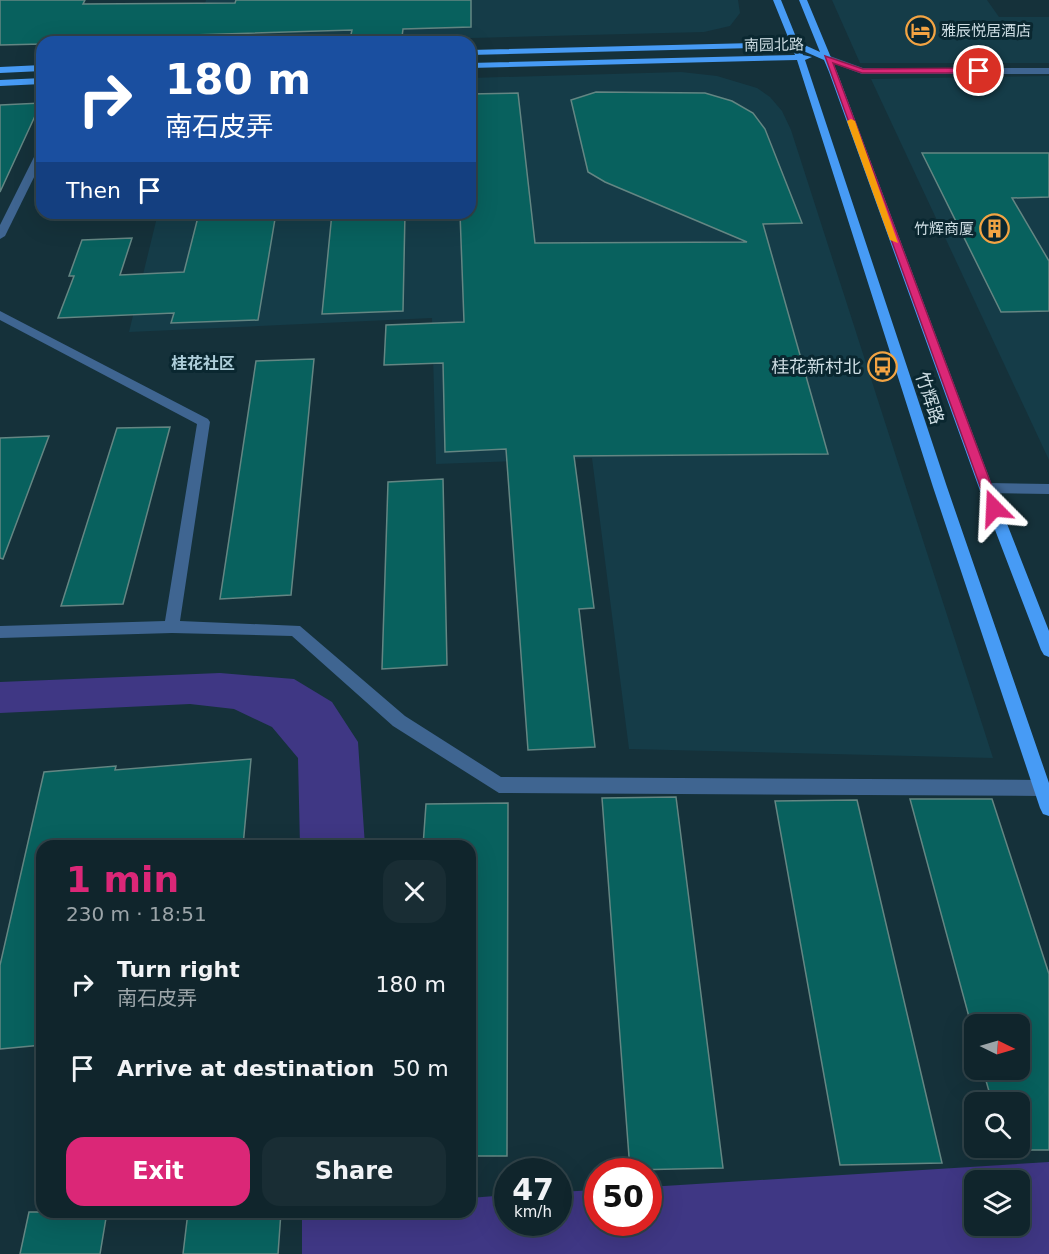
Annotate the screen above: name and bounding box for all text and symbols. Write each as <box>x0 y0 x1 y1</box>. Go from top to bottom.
hotel icon: 雅辰悦居酒店 <box>904 15 936 47</box>
place label: 雅辰悦居酒店 <box>941 22 1031 40</box>
street label: 南园北路 <box>744 35 804 55</box>
pin <box>953 45 1004 96</box>
icon: arrive <box>962 54 995 87</box>
text: 180 m <box>165 55 311 104</box>
icon: right <box>66 60 144 138</box>
text: 南石皮弄 <box>165 111 273 142</box>
icon: arrive <box>133 174 166 207</box>
text: Then <box>66 178 121 203</box>
building icon: 竹辉商厦 <box>979 213 1011 245</box>
place label: 竹辉商厦 <box>914 220 974 238</box>
bus stop icon: 桂花新村北 <box>866 350 898 382</box>
district label: 桂花社区 <box>171 354 235 373</box>
place label: 桂花新村北 <box>771 356 861 377</box>
street label: 竹辉路 <box>912 369 948 427</box>
position arrow <box>962 476 1026 540</box>
text: 1 min <box>66 859 179 900</box>
button: close <box>383 860 446 923</box>
text: 230 m · 18:51 <box>66 902 207 926</box>
text: Turn right <box>117 957 240 982</box>
icon: right <box>66 968 99 1001</box>
text: 180 m <box>376 972 446 997</box>
text: 南石皮弄 <box>117 986 197 1010</box>
north arrow <box>964 1014 1030 1080</box>
map controls <box>964 1014 1030 1236</box>
icon: arrive <box>66 1052 99 1085</box>
text: Arrive at destination <box>117 1056 374 1081</box>
text: 50 m <box>392 1056 449 1081</box>
button: search <box>964 1092 1030 1158</box>
button: Exit <box>66 1137 250 1206</box>
button: Share <box>262 1137 446 1206</box>
speed limit sign: 50 <box>584 1158 662 1236</box>
button: layers <box>964 1170 1030 1236</box>
text: 47 <box>512 1172 554 1207</box>
text: km/h <box>514 1203 552 1221</box>

